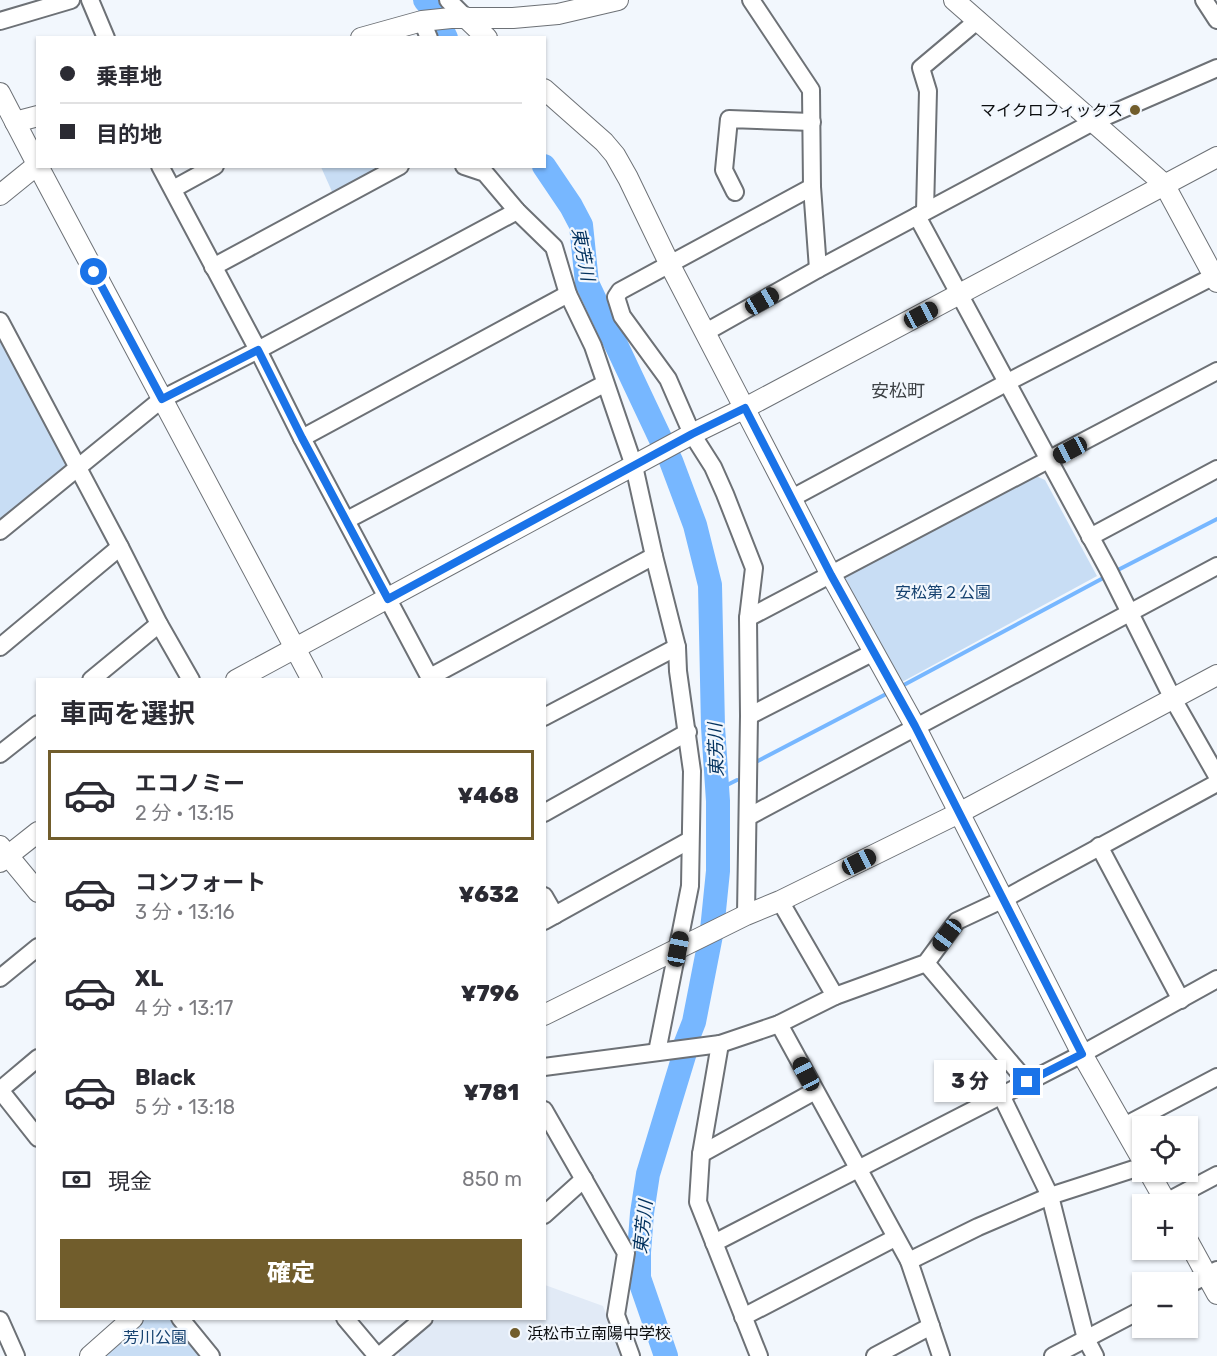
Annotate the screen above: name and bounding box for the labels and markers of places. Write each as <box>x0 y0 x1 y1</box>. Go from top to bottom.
place label: マイクロフィックス <box>980 101 1123 120</box>
marker: マイクロフィックス <box>1128 103 1142 117</box>
place label: 浜松市立南陽中学校 <box>527 1324 671 1343</box>
marker: 浜松市立南陽中学校 <box>508 1326 522 1340</box>

